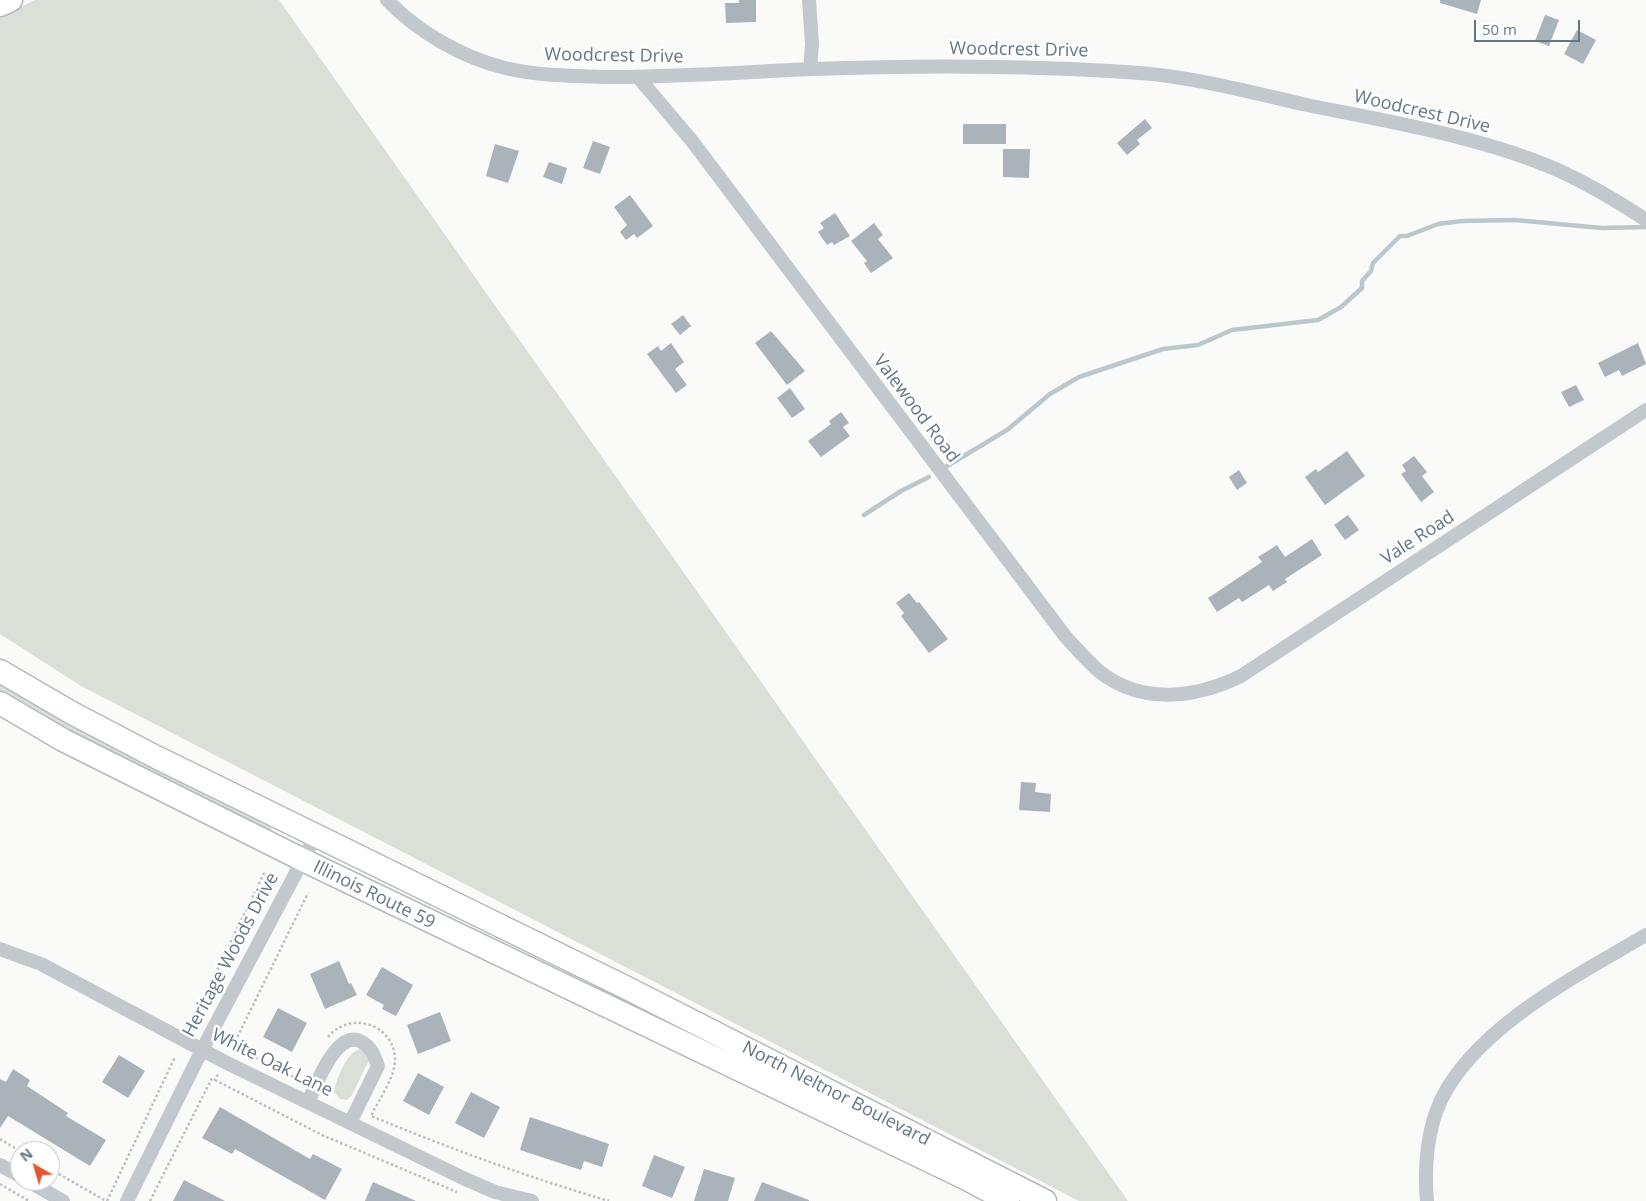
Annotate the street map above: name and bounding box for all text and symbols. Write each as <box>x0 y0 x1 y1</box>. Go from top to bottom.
scale bar <box>1476 10 1582 42</box>
text: 50 m <box>1482 19 1517 39</box>
street label: Woodcrest Drive <box>949 38 1089 62</box>
street label: Woodcrest Drive <box>544 44 684 68</box>
street label: Woodcrest Drive <box>1352 86 1492 138</box>
street label: Valewood Road <box>868 351 964 467</box>
street label: Vale Road <box>1377 506 1459 570</box>
street label: Illinois Route 59 <box>309 856 439 934</box>
street label: Heritage Woods Drive <box>179 869 283 1041</box>
street label: White Oak Lane <box>208 1024 336 1102</box>
street label: North Neltnor Boulevard <box>738 1037 934 1151</box>
north arrow <box>10 1141 60 1191</box>
text: N <box>16 1144 36 1166</box>

